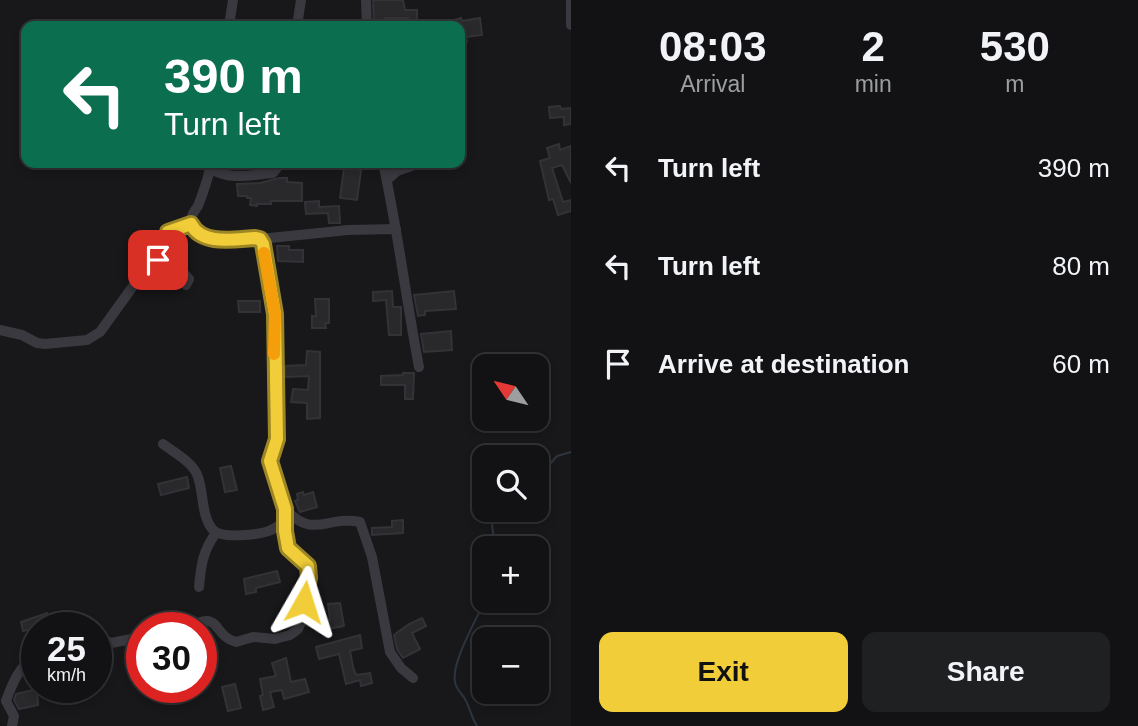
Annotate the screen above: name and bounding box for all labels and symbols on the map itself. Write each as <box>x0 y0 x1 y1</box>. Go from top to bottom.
pin <box>128 230 188 290</box>
north arrow <box>472 354 550 430</box>
position arrow <box>267 565 341 639</box>
speed limit sign: 30 <box>126 612 217 703</box>

